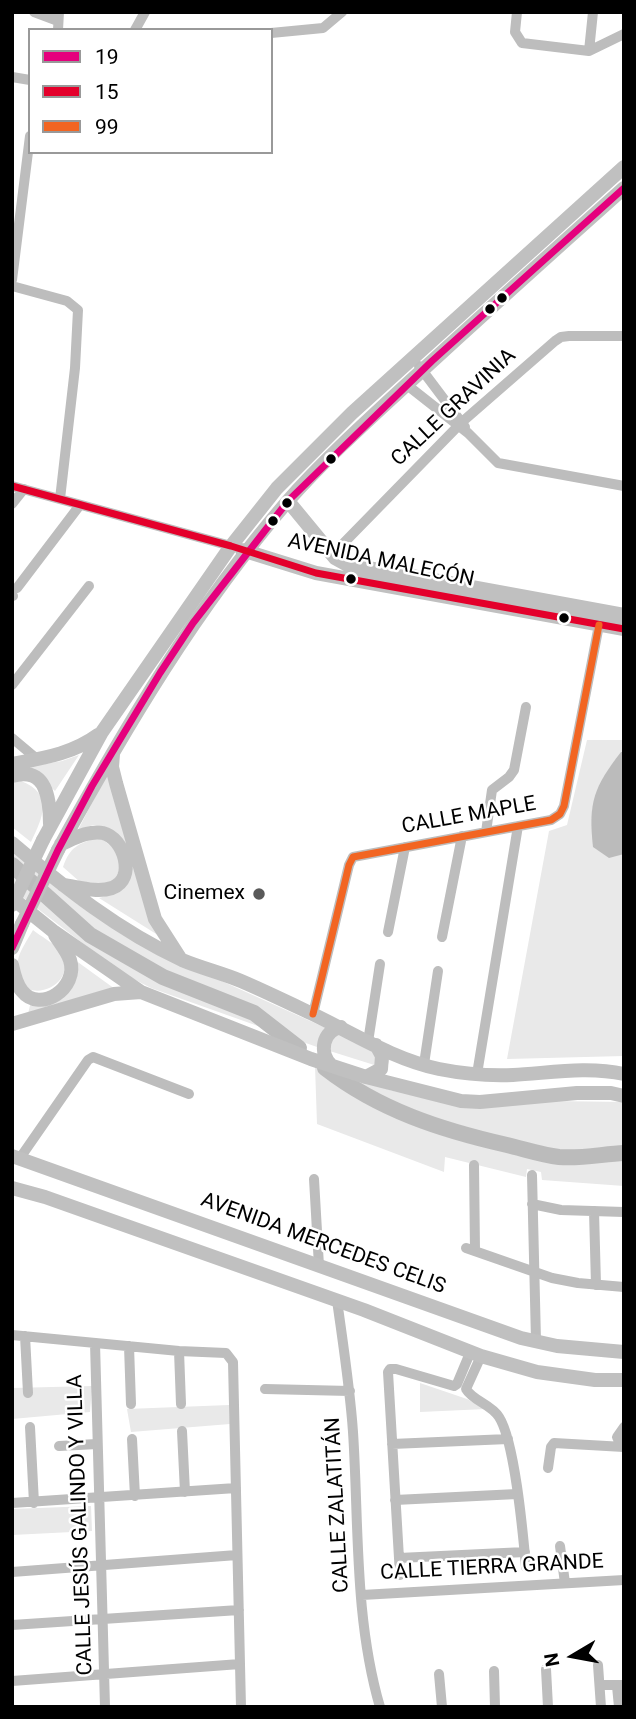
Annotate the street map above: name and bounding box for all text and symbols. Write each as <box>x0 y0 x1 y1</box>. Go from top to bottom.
legend <box>28 28 273 154</box>
text: 19 <box>95 45 119 69</box>
text: 15 <box>95 80 119 104</box>
text: 99 <box>95 115 119 139</box>
unlabelled marker <box>495 291 509 305</box>
unlabelled marker <box>483 302 497 316</box>
street label: CALLE GRAVINIA <box>387 344 521 472</box>
unlabelled marker <box>324 452 338 466</box>
unlabelled marker <box>280 496 294 510</box>
unlabelled marker <box>266 514 280 528</box>
street label: AVENIDA MALECÓN <box>286 529 476 593</box>
unlabelled marker <box>344 572 358 586</box>
unlabelled marker <box>557 611 571 625</box>
street label: CALLE MAPLE <box>400 792 538 840</box>
place label: Cinemex <box>164 881 245 907</box>
marker: Cinemex <box>251 886 267 902</box>
street label: AVENIDA MERCEDES CELIS <box>197 1188 449 1300</box>
street label: CALLE JESÚS GALINDO Y VILLA <box>63 1374 99 1676</box>
street label: CALLE ZALATITÁN <box>321 1417 355 1593</box>
street label: CALLE TIERRA GRANDE <box>380 1550 604 1586</box>
north arrow <box>538 1621 608 1691</box>
text: N <box>539 1651 564 1668</box>

